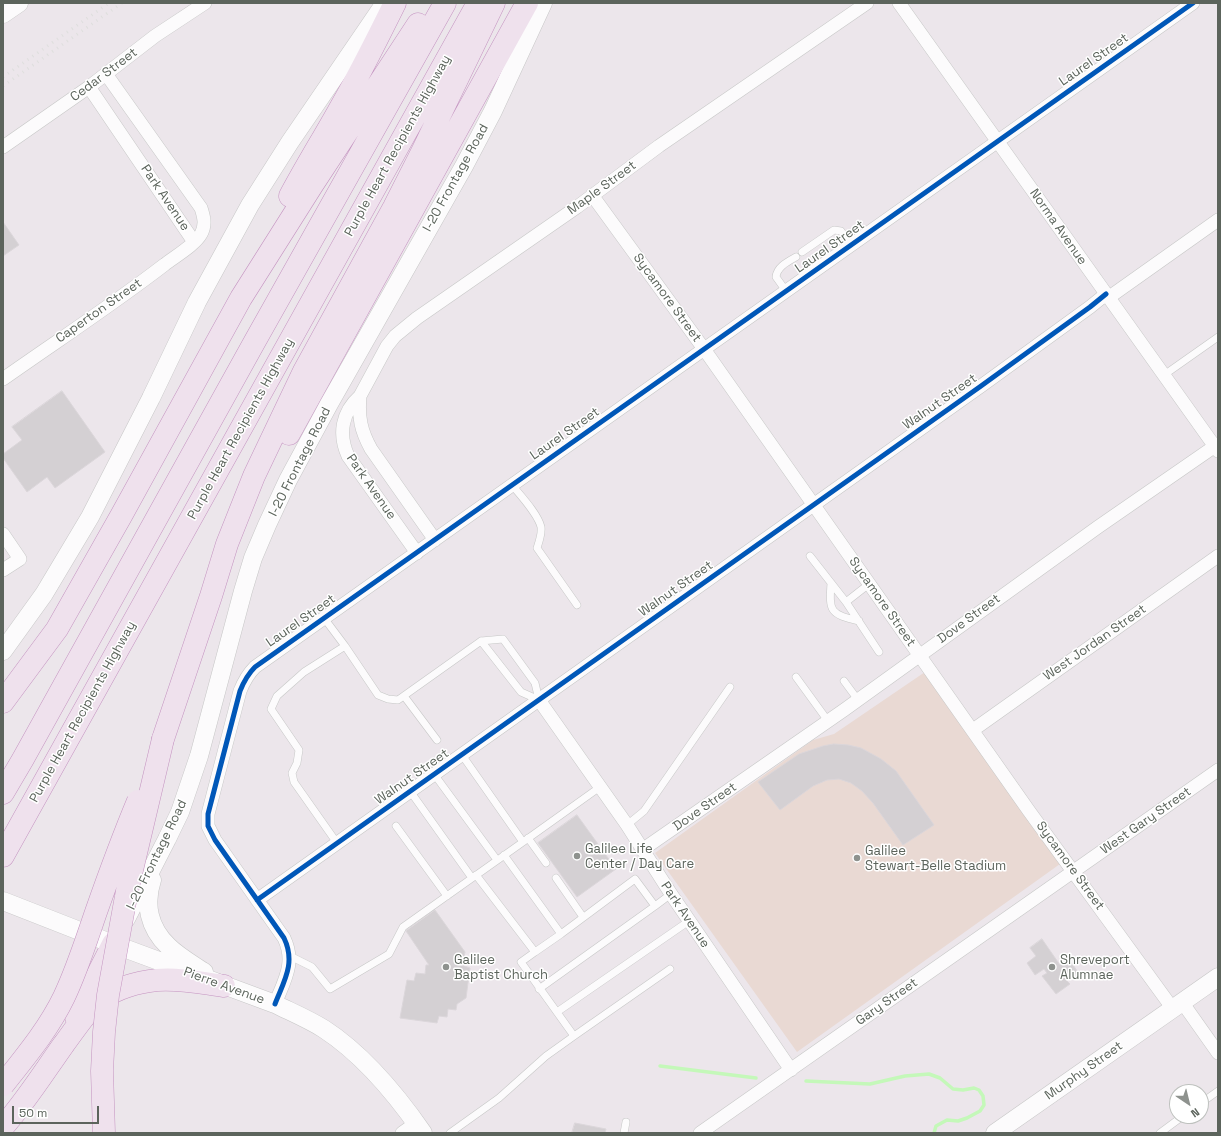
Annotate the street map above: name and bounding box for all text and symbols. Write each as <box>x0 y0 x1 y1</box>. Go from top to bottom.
street label: Laurel Street <box>1056 30 1132 90</box>
street label: Cedar Street <box>67 45 141 105</box>
street label: Purple Heart Recipients Highway <box>342 53 454 239</box>
street label: I-20 Frontage Road <box>420 121 492 235</box>
street label: Maple Street <box>565 158 639 218</box>
street label: Park Avenue <box>137 162 193 234</box>
street label: Norma Avenue <box>1026 186 1090 268</box>
street label: Laurel Street <box>792 217 868 277</box>
street label: Sycamore Street <box>630 251 704 345</box>
street label: Caperton Street <box>53 275 145 347</box>
street label: Purple Heart Recipients Highway <box>185 336 297 522</box>
street label: Walnut Street <box>900 371 980 433</box>
street label: Laurel Street <box>527 404 603 464</box>
street label: I-20 Frontage Road <box>266 405 334 519</box>
street label: Park Avenue <box>343 451 399 523</box>
street label: Sycamore Street <box>845 554 919 650</box>
street label: Walnut Street <box>636 558 716 620</box>
street label: Laurel Street <box>263 591 339 651</box>
street label: Dove Street <box>935 591 1003 647</box>
street label: West Jordan Street <box>1041 602 1149 684</box>
street label: Purple Heart Recipients Highway <box>27 619 139 805</box>
street label: Walnut Street <box>372 746 452 808</box>
street label: Dove Street <box>670 779 740 835</box>
street label: West Gary Street <box>1098 784 1194 858</box>
street label: I-20 Frontage Road <box>124 797 190 913</box>
street label: Sycamore Street <box>1033 819 1107 913</box>
place label: Galilee Life Center / Day Care <box>585 841 694 872</box>
place label: Galilee Stewart-Belle Stadium <box>865 843 1006 874</box>
marker: Galilee Life Center / Day Care <box>572 851 582 861</box>
marker: Galilee Stewart-Belle Stadium <box>852 853 862 863</box>
street label: Park Avenue <box>657 879 713 951</box>
place label: Galilee Baptist Church <box>454 952 548 983</box>
place label: Shreveport Alumnae <box>1060 952 1130 983</box>
marker: Galilee Baptist Church <box>441 962 451 972</box>
marker: Shreveport Alumnae <box>1047 962 1057 972</box>
street label: Pierre Avenue <box>181 964 267 1008</box>
street label: Gary Street <box>853 975 921 1029</box>
street label: Murphy Street <box>1042 1038 1126 1104</box>
north arrow <box>1169 1084 1209 1124</box>
scale bar <box>14 1098 101 1124</box>
text: 50 m <box>19 1105 47 1121</box>
text: N <box>1188 1105 1202 1121</box>

